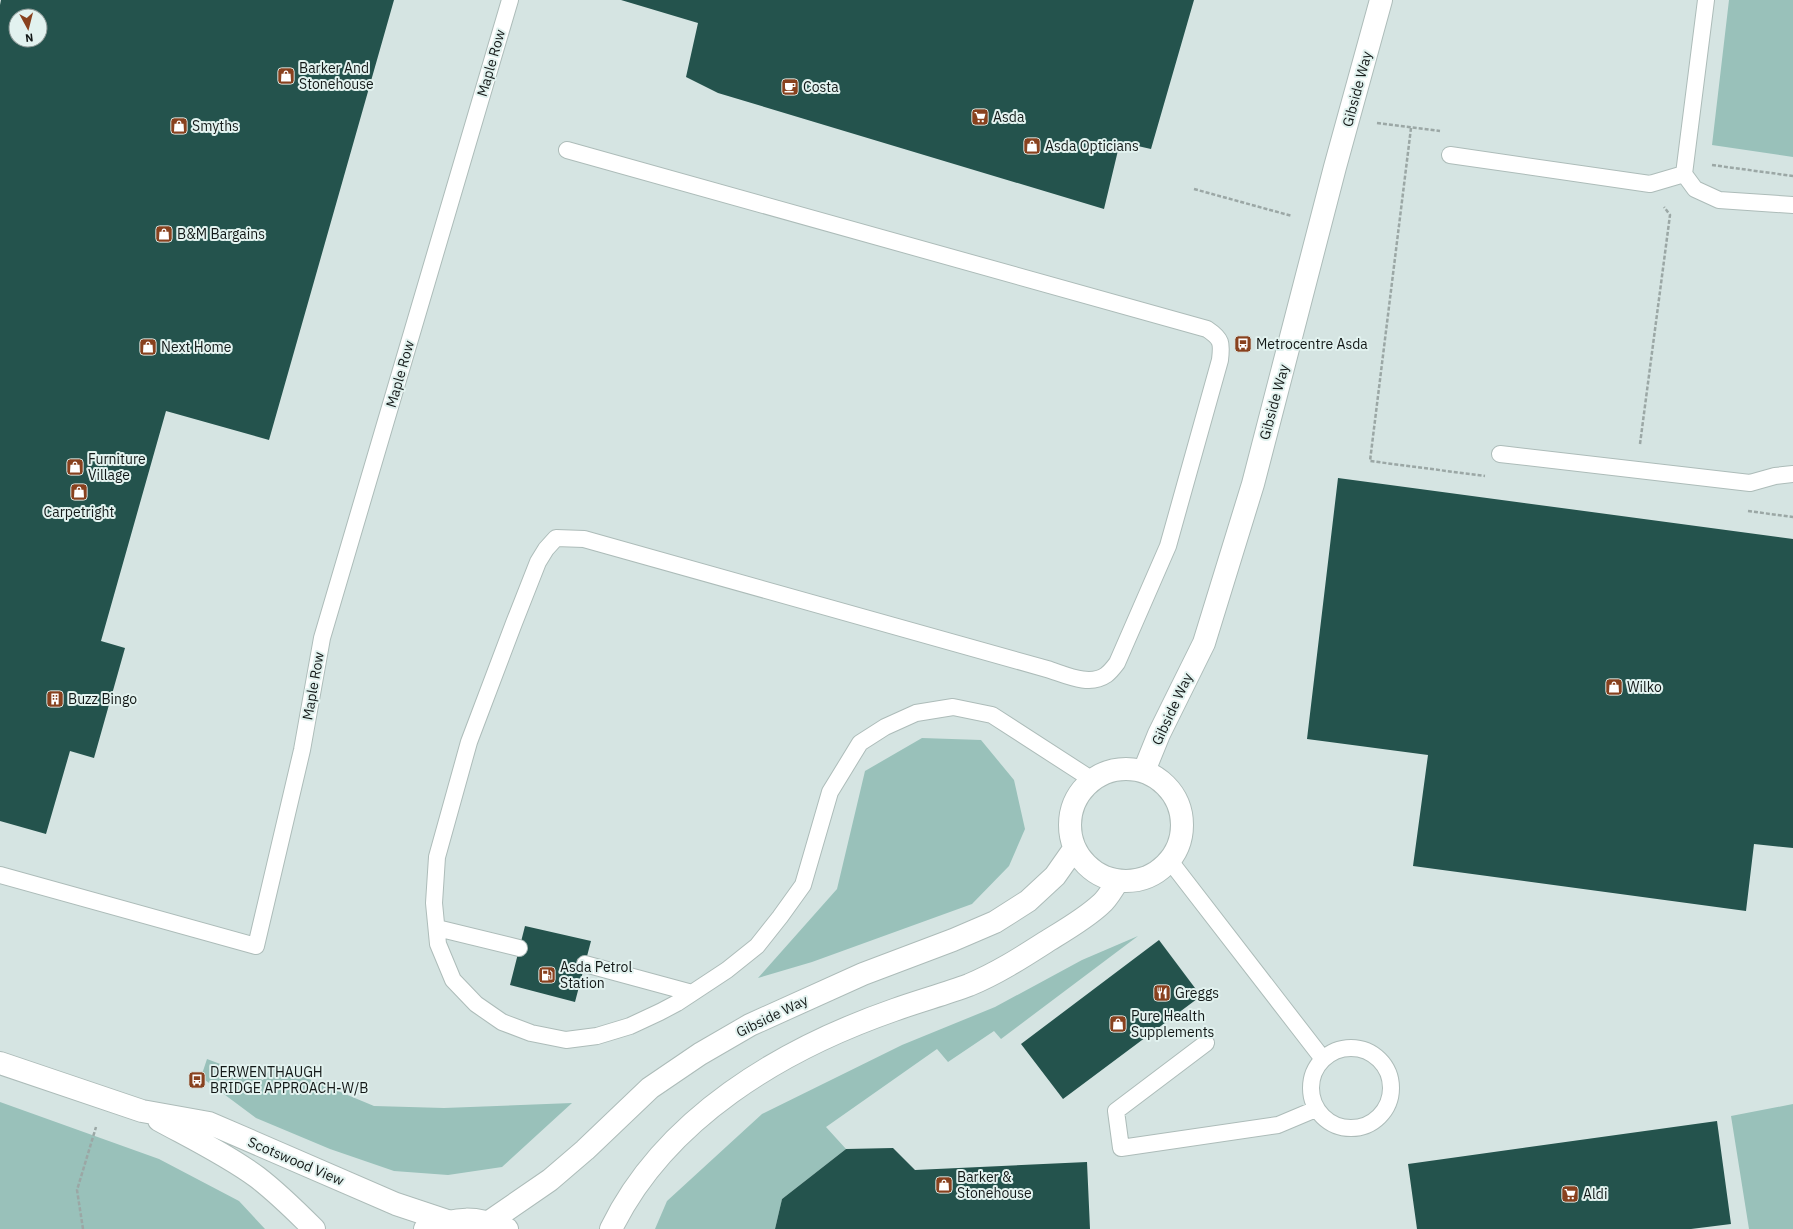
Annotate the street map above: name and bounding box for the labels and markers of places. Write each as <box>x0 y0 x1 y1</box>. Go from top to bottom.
place label: Barker And Stonehouse <box>299 59 374 93</box>
shop icon: Barker And Stonehouse <box>276 66 296 86</box>
cafe icon: Costa <box>780 77 800 97</box>
place label: Costa <box>803 78 839 96</box>
supermarket icon: Asda <box>970 107 990 127</box>
place label: Asda <box>993 108 1025 126</box>
shop icon: Smyths <box>169 116 189 136</box>
place label: Smyths <box>192 117 239 135</box>
shop icon: Asda Opticians <box>1022 136 1042 156</box>
place label: Asda Opticians <box>1045 137 1139 155</box>
shop icon: B&M Bargains <box>154 224 174 244</box>
place label: B&M Bargains <box>177 225 265 243</box>
bus stop icon: Metrocentre Asda <box>1233 334 1253 354</box>
place label: Metrocentre Asda <box>1256 335 1368 353</box>
shop icon: Next Home <box>138 337 158 357</box>
place label: Next Home <box>161 338 232 356</box>
place label: Furniture Village <box>88 450 146 484</box>
shop icon: Furniture Village <box>65 457 85 477</box>
shop icon: Carpetright <box>69 482 89 502</box>
place label: Carpetright <box>44 503 115 521</box>
shop icon: Wilko <box>1604 677 1624 697</box>
place label: Wilko <box>1627 678 1662 696</box>
building icon: Buzz Bingo <box>45 689 65 709</box>
place label: Buzz Bingo <box>68 690 137 708</box>
place label: Asda Petrol Station <box>560 958 632 992</box>
fuel station icon: Asda Petrol Station <box>537 965 557 985</box>
restaurant icon: Greggs <box>1152 983 1172 1003</box>
place label: Greggs <box>1175 984 1219 1002</box>
place label: Pure Health Supplements <box>1131 1007 1215 1041</box>
shop icon: Pure Health Supplements <box>1108 1014 1128 1034</box>
place label: DERWENTHAUGH BRIDGE APPROACH-W/B <box>210 1063 368 1097</box>
bus stop icon: DERWENTHAUGH BRIDGE APPROACH-W/B <box>187 1070 207 1090</box>
place label: Barker & Stonehouse <box>957 1168 1032 1202</box>
shop icon: Barker & Stonehouse <box>934 1175 954 1195</box>
supermarket icon: Aldi <box>1560 1184 1580 1204</box>
place label: Aldi <box>1583 1185 1607 1203</box>

